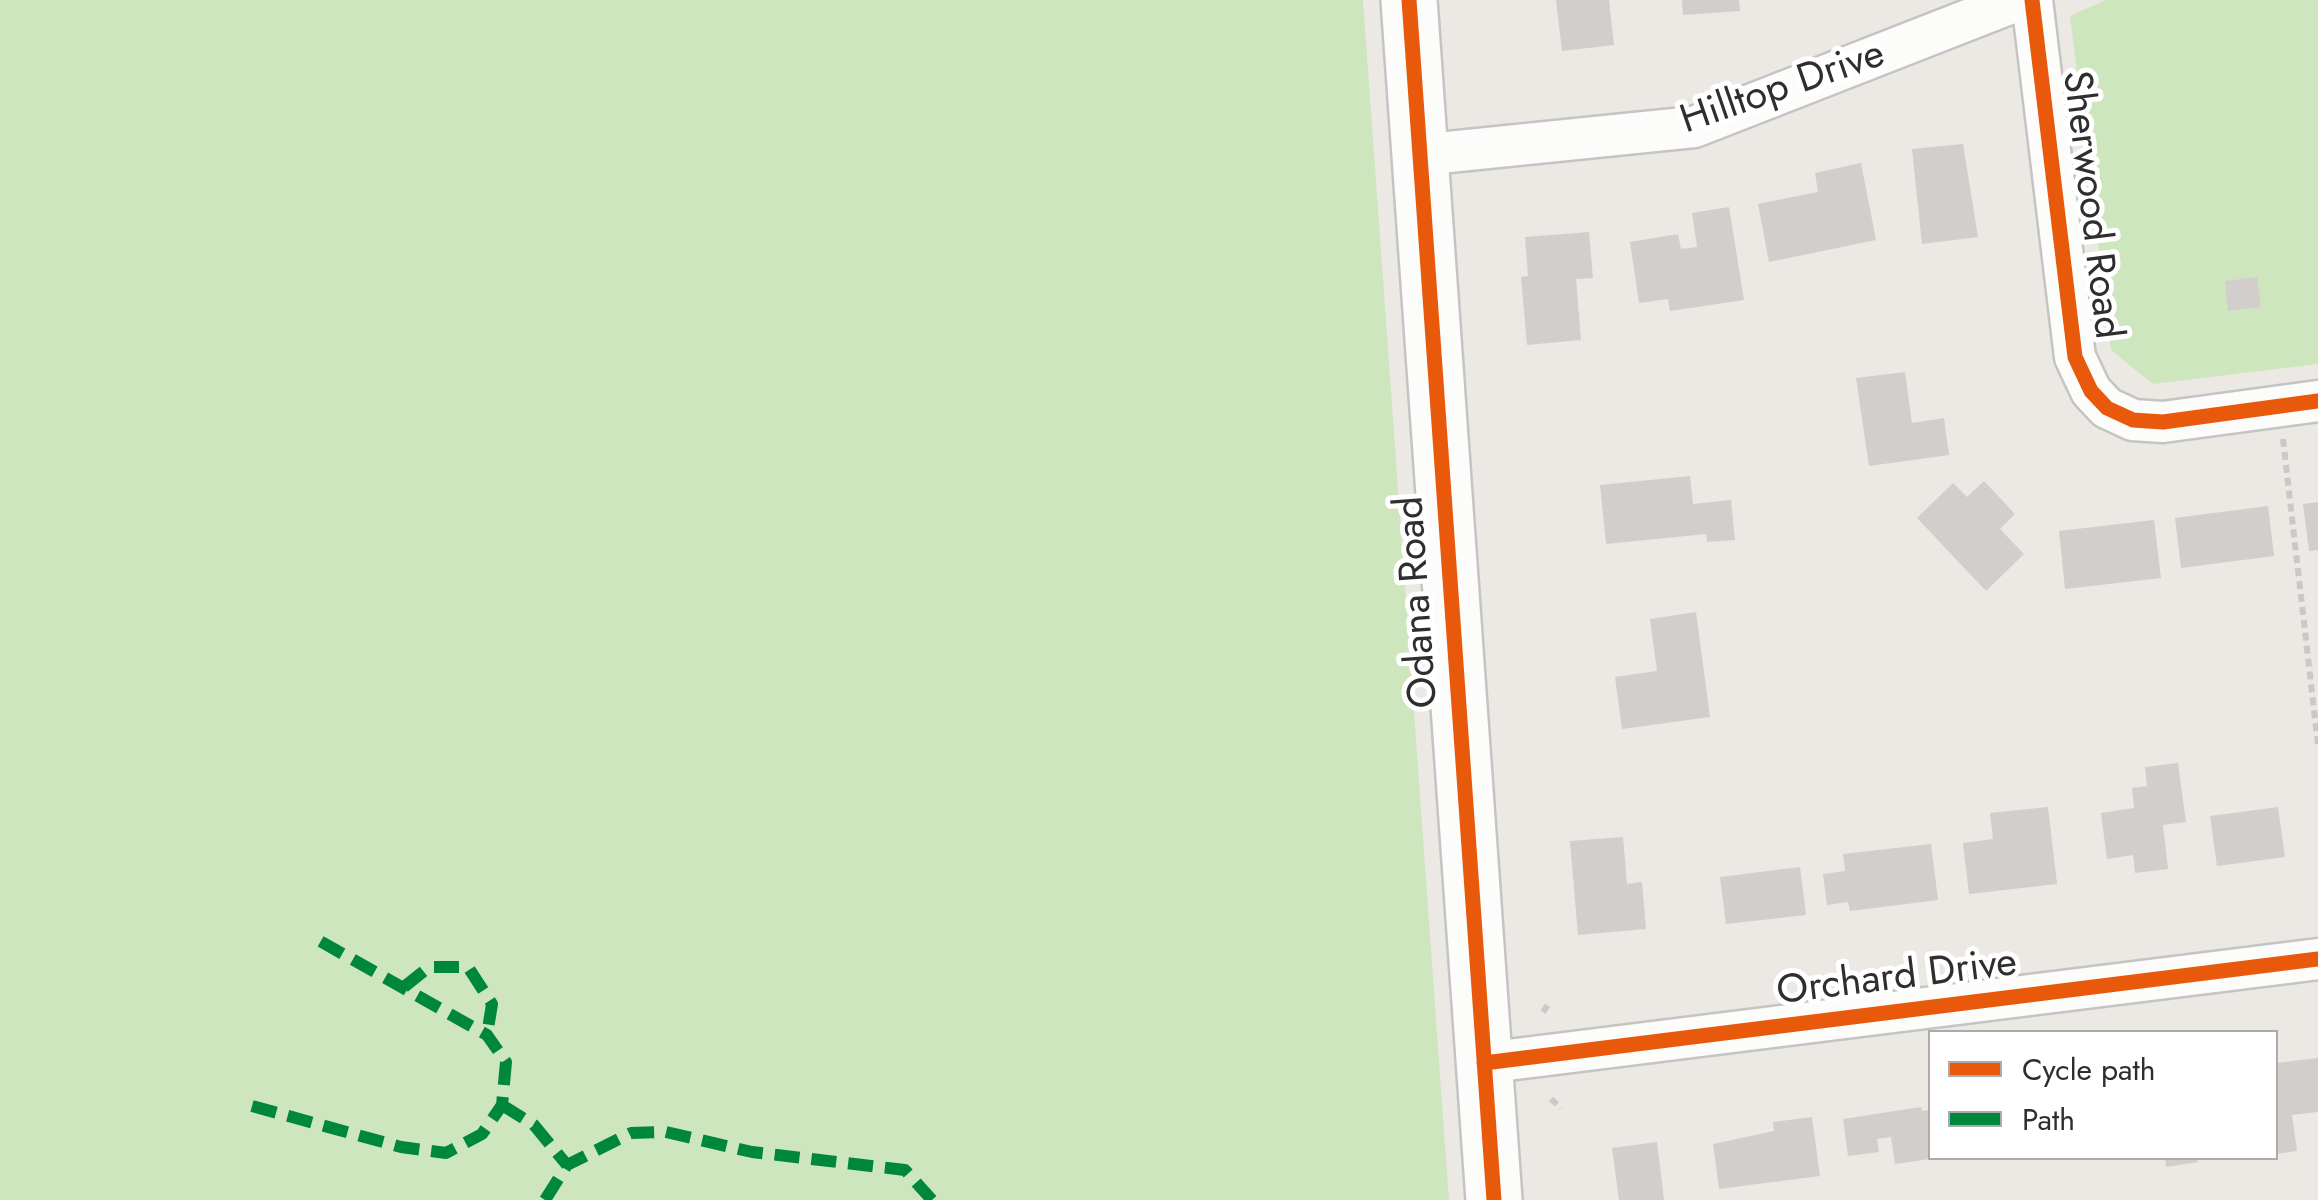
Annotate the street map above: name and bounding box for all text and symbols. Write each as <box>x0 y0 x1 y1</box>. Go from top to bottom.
street label: Hilltop Drive <box>1675 32 1891 146</box>
street label: Sherwood Road <box>2050 68 2130 342</box>
street label: Odana Road <box>1388 495 1450 709</box>
street label: Orchard Drive <box>1774 940 2020 1018</box>
legend <box>1928 1030 2278 1160</box>
text: Cycle path <box>2022 1048 2155 1091</box>
text: Path <box>2022 1098 2075 1141</box>

